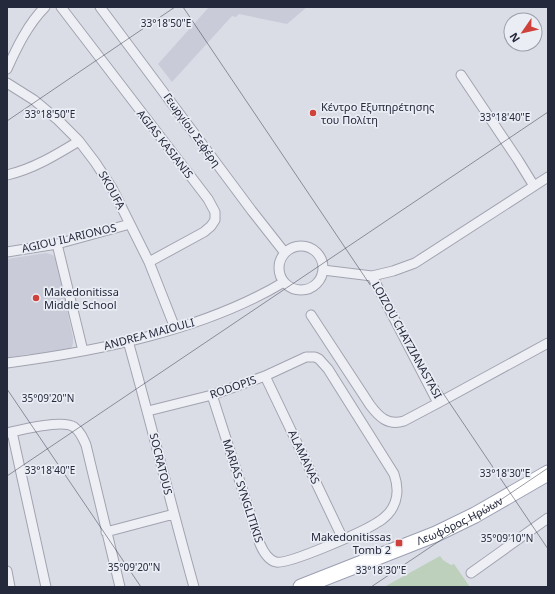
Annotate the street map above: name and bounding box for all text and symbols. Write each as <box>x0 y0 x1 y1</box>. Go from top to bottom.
north arrow <box>503 12 543 52</box>
text: 33°18'50"E <box>141 16 191 30</box>
text: N <box>506 30 523 46</box>
street label: Γεωργίου Σεφέρη <box>160 90 224 170</box>
place label: Κέντρο Εξυπηρέτησης του Πολίτη <box>321 99 434 127</box>
street label: AGIAS KASIANIS <box>134 106 197 181</box>
text: 33°18'50"E <box>25 107 75 121</box>
marker: Κέντρο Εξυπηρέτησης του Πολίτη <box>308 108 318 118</box>
text: 33°18'40"E <box>480 110 530 124</box>
street label: SKOUFA <box>96 168 130 213</box>
street label: AGIOU ILARIONOS <box>20 219 118 256</box>
street label: LOIZOU CHATZIANASTASI <box>369 279 446 401</box>
place label: Makedonitissa Middle School <box>44 284 119 312</box>
marker: Makedonitissa Middle School <box>31 293 41 303</box>
street label: ANDREA MAIOULI <box>102 314 196 353</box>
street label: RODOPIS <box>207 372 258 402</box>
text: 35°09'20"N <box>22 391 74 405</box>
street label: ALAMANAS <box>285 427 324 486</box>
street label: SOCRATOUS <box>147 431 176 496</box>
street label: MARIAS SYNGLITIKIS <box>220 437 267 545</box>
text: 33°18'40"E <box>25 463 75 477</box>
text: 33°18'30"E <box>480 466 530 480</box>
street label: Λεωφόρος Ηρώων <box>414 493 506 548</box>
place label: Makedonitissas Tomb 2 <box>311 529 391 557</box>
text: 35°09'10"N <box>481 531 533 545</box>
marker: Makedonitissas Tomb 2 <box>394 538 404 548</box>
text: 35°09'20"N <box>108 560 160 574</box>
text: 33°18'30"E <box>356 563 406 577</box>

